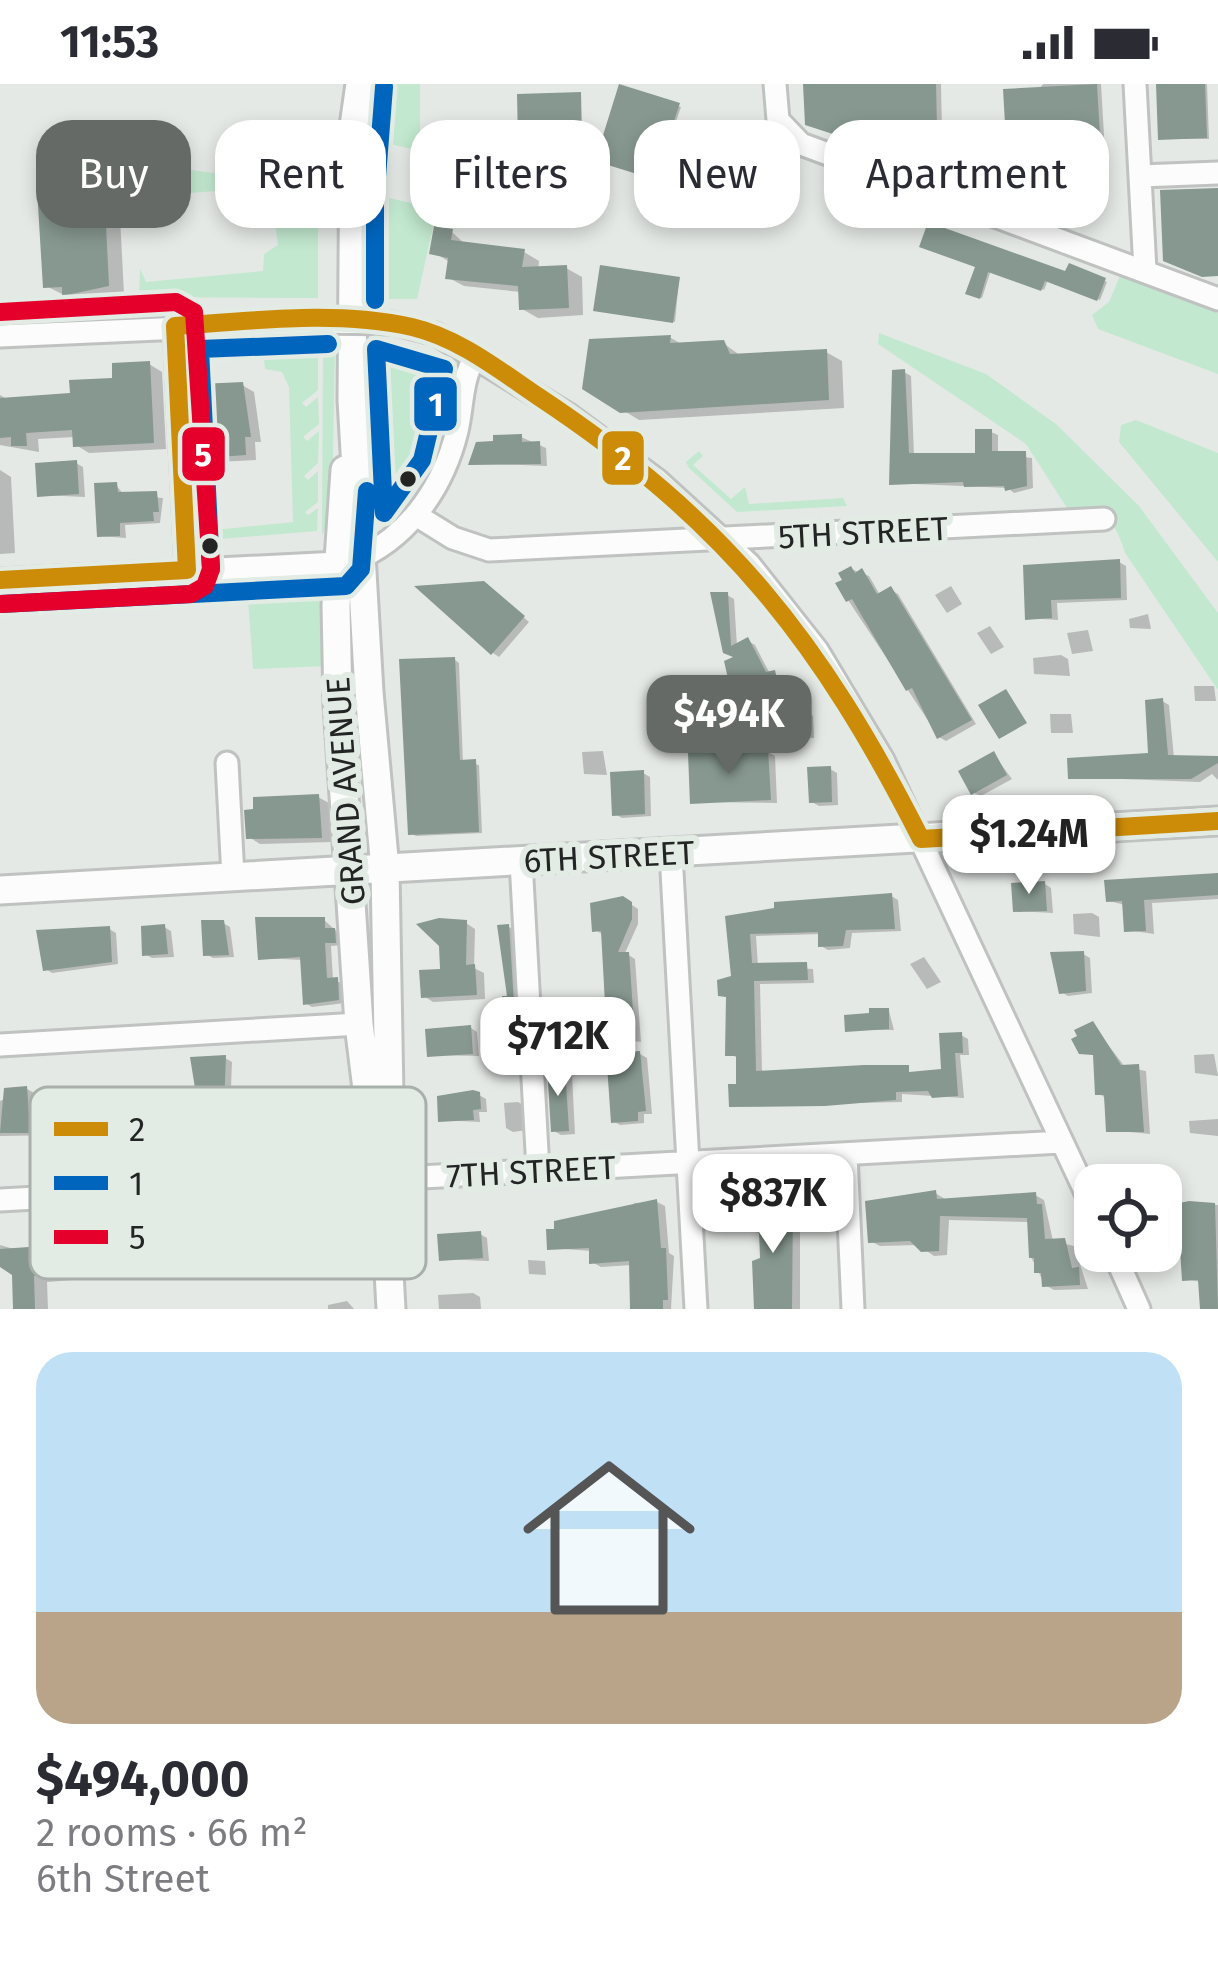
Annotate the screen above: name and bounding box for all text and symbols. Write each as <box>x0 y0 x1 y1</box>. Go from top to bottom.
text: 11:53 <box>60 15 159 69</box>
chip: Buy <box>36 120 191 228</box>
chip: Rent <box>215 120 386 228</box>
chip: Filters <box>410 120 610 228</box>
chip: New <box>634 120 800 228</box>
chip: Apartment <box>824 120 1109 228</box>
line badge: 1 <box>412 375 459 433</box>
text: 1 <box>428 385 444 425</box>
line badge: 5 <box>180 425 227 483</box>
line badge: 2 <box>600 429 646 487</box>
text: 5 <box>194 435 212 475</box>
text: 2 <box>614 439 632 479</box>
unlabelled marker <box>397 468 419 490</box>
street label: 5TH STREET <box>777 509 949 557</box>
unlabelled marker <box>199 535 221 557</box>
street label: GRAND AVENUE <box>318 675 374 906</box>
pin: $494K <box>645 675 813 777</box>
text: $494K <box>674 691 784 737</box>
pin: $1.24M <box>931 795 1127 897</box>
text: $1.24M <box>969 811 1089 857</box>
street label: 6TH STREET <box>523 833 695 881</box>
pin: $712K <box>474 997 642 1099</box>
text: $712K <box>507 1013 609 1059</box>
legend <box>30 1087 426 1279</box>
text: 2 <box>129 1110 145 1150</box>
street label: 7TH STREET <box>445 1148 617 1196</box>
pin: $837K <box>689 1154 857 1256</box>
text: 1 <box>129 1164 143 1204</box>
map controls <box>1074 1164 1182 1272</box>
button: locate <box>1074 1164 1182 1272</box>
text: $837K <box>719 1170 827 1216</box>
text: 5 <box>129 1218 146 1258</box>
icon: home <box>501 1430 717 1646</box>
text: $494,000 <box>36 1748 250 1810</box>
text: 2 rooms · 66 m² <box>36 1810 307 1856</box>
text: 6th Street <box>36 1856 210 1902</box>

